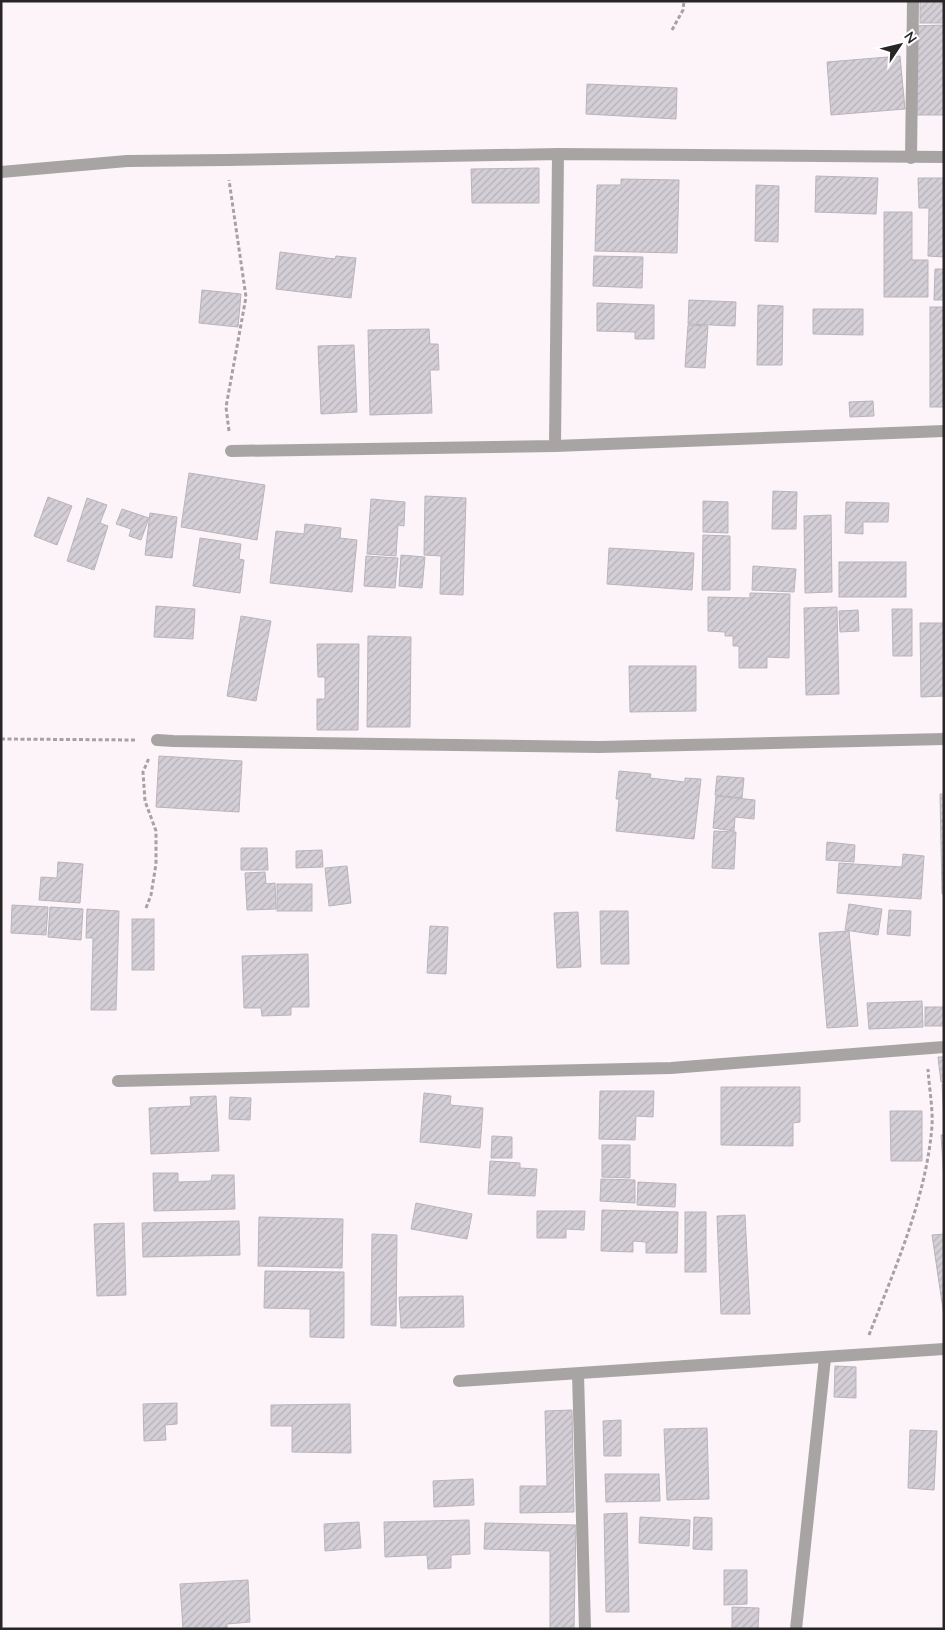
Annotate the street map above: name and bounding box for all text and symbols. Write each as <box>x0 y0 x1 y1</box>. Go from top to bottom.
north arrow <box>875 20 925 70</box>
text: N <box>899 28 921 48</box>

